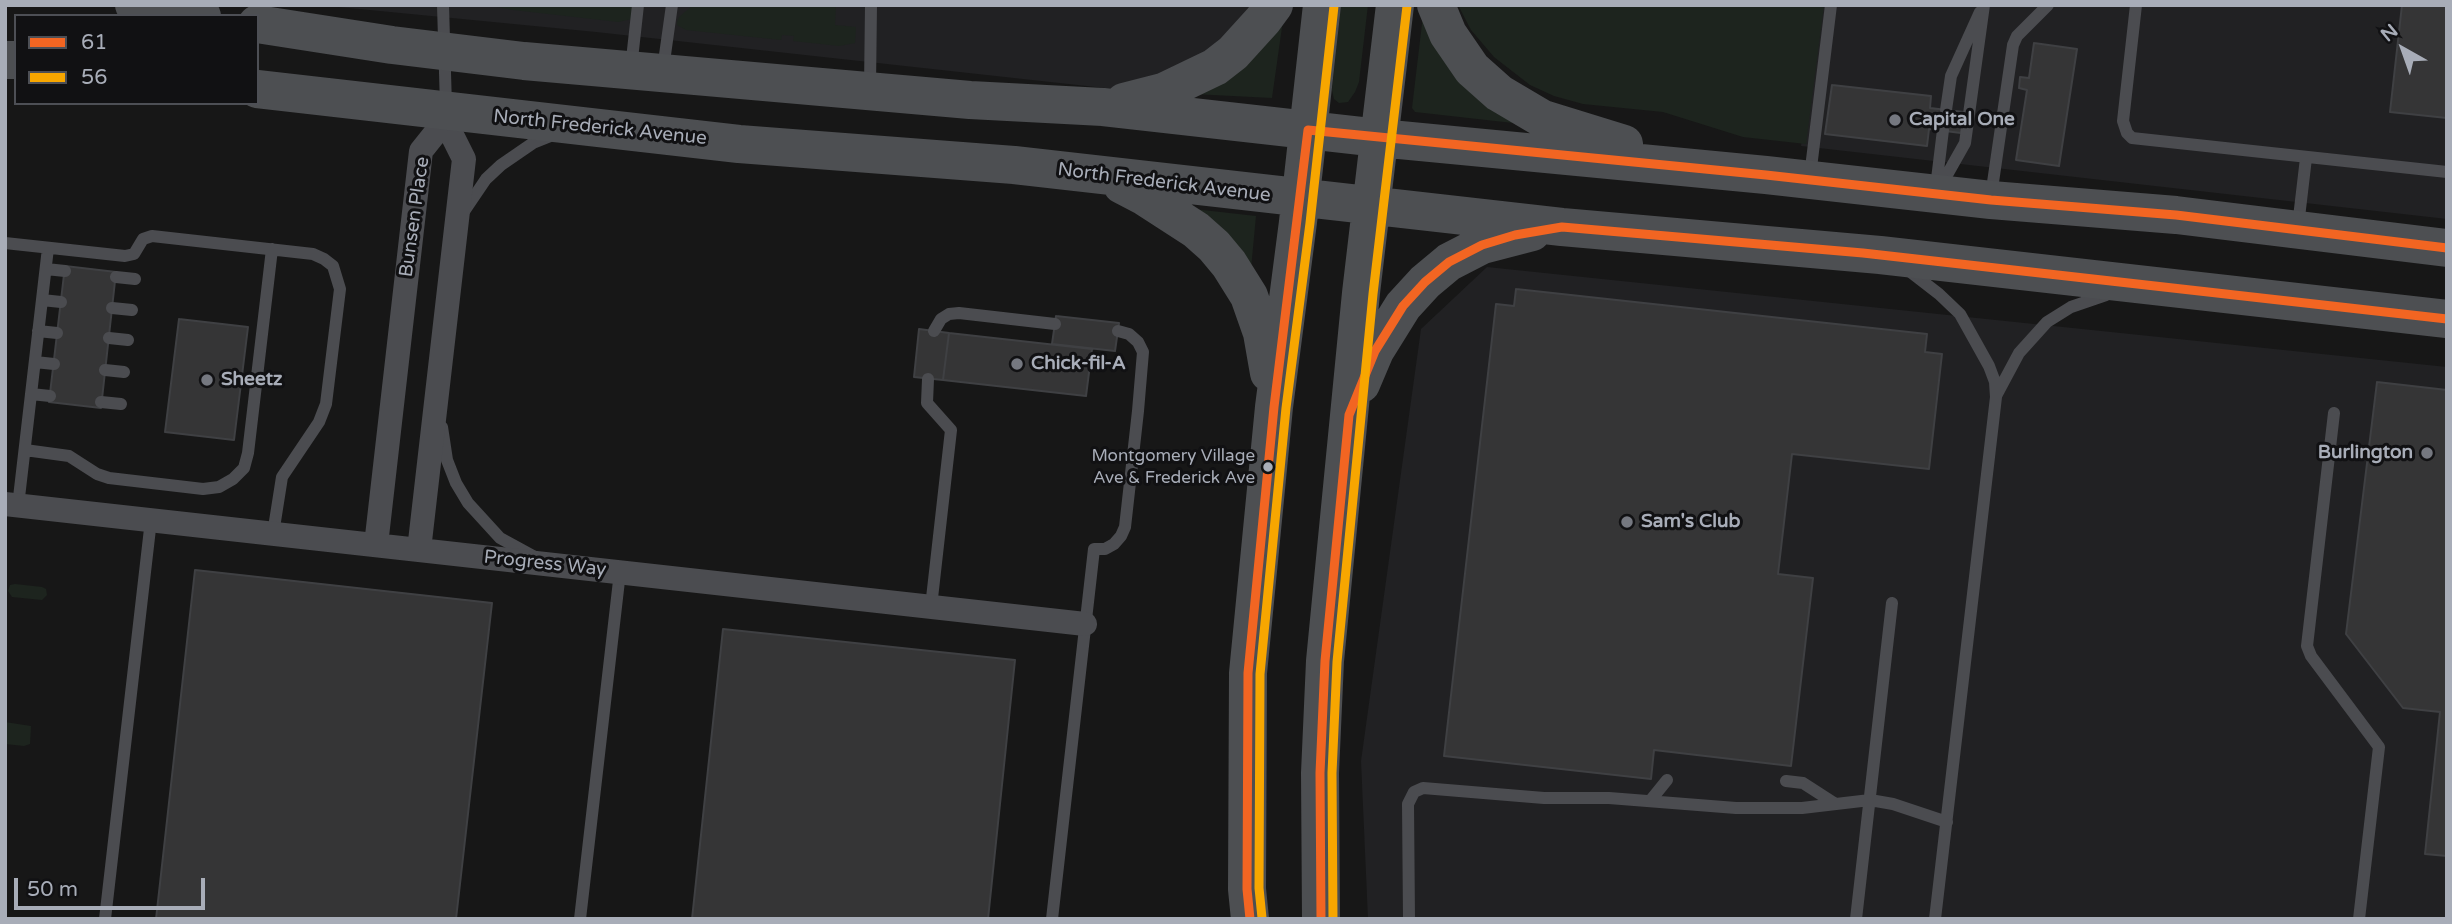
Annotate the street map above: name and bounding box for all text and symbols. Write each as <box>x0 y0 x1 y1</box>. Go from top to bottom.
legend <box>14 14 259 105</box>
north arrow <box>2368 14 2438 84</box>
text: N <box>2377 20 2402 46</box>
text: 61 <box>81 30 107 55</box>
text: 56 <box>81 65 107 90</box>
street label: North Frederick Avenue <box>492 105 708 151</box>
place label: Capital One <box>1909 109 2015 131</box>
marker: Capital One <box>1887 112 1903 128</box>
street label: Bunsen Place <box>395 155 435 279</box>
street label: North Frederick Avenue <box>1056 159 1272 207</box>
place label: Chick-fil-A <box>1031 353 1126 375</box>
marker: Chick-fil-A <box>1009 356 1025 372</box>
place label: Sheetz <box>221 369 282 391</box>
marker: Sheetz <box>199 372 215 388</box>
place label: Burlington <box>2318 442 2413 464</box>
marker: Burlington <box>2419 445 2435 461</box>
place label: Montgomery Village Ave & Frederick Ave <box>1091 447 1255 487</box>
marker: Montgomery Village Ave & Frederick Ave <box>1261 460 1275 474</box>
place label: Sam's Club <box>1641 511 1741 533</box>
marker: Sam's Club <box>1619 514 1635 530</box>
street label: Progress Way <box>483 546 607 582</box>
scale bar <box>18 864 208 908</box>
text: 50 m <box>27 877 78 902</box>

